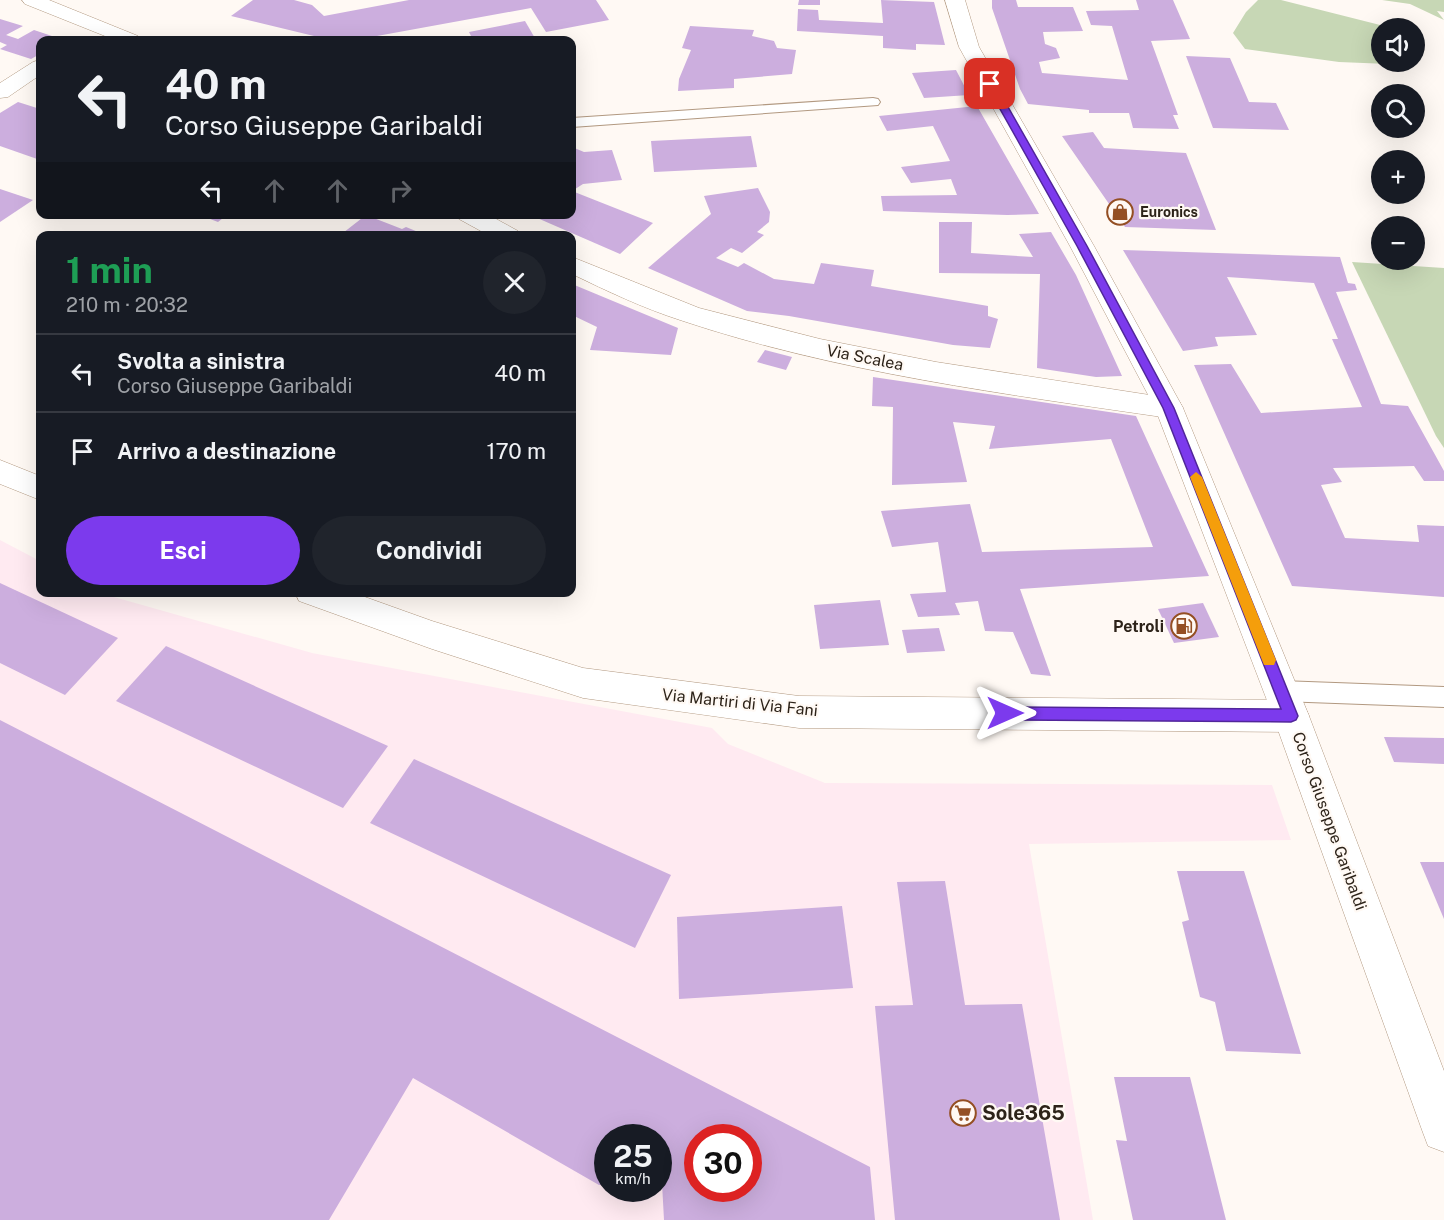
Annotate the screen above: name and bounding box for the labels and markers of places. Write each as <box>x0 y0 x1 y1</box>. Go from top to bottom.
pin <box>964 58 1015 109</box>
shop icon: Euronics <box>1105 197 1135 227</box>
place label: Euronics <box>1140 204 1198 220</box>
fuel station icon: Petroli <box>1169 611 1199 641</box>
place label: Petroli <box>1113 617 1164 636</box>
supermarket icon: Sole365 <box>948 1098 978 1128</box>
place label: Sole365 <box>982 1101 1065 1125</box>

